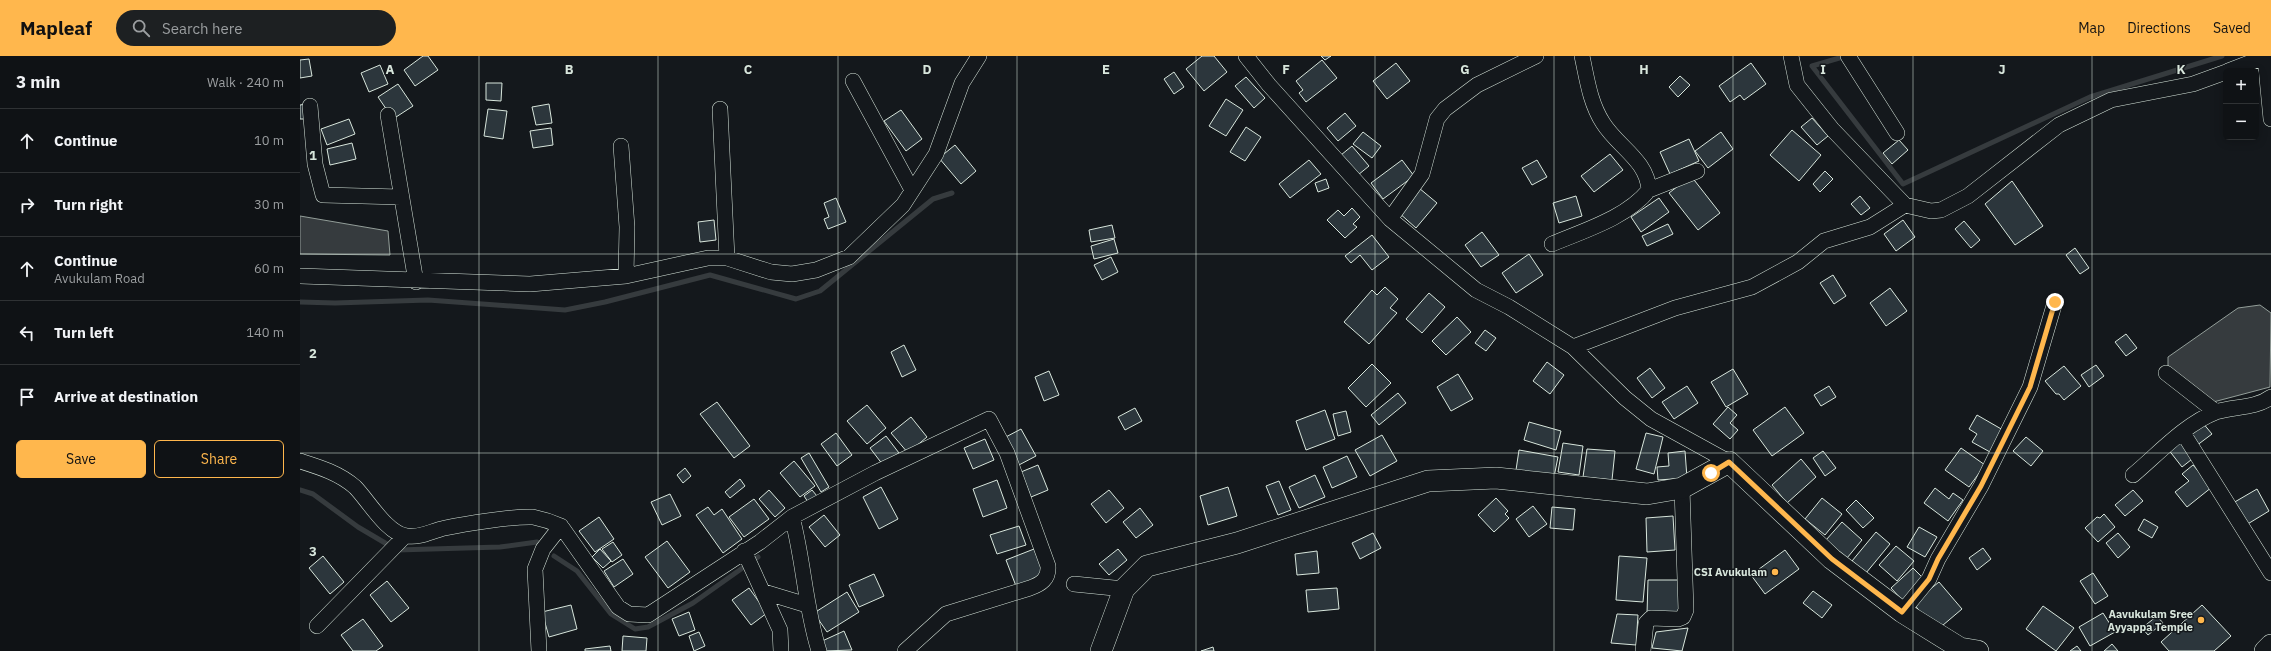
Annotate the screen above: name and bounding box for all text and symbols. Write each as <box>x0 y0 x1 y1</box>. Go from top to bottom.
search box <box>116 10 396 46</box>
text: Mapleaf <box>20 16 92 40</box>
icon: search <box>130 17 152 39</box>
text: Search here <box>162 19 242 38</box>
text: Map <box>2078 19 2105 37</box>
text: Directions <box>2127 19 2191 37</box>
text: Saved <box>2213 19 2251 37</box>
text: A <box>386 61 395 78</box>
text: B <box>565 61 574 78</box>
text: C <box>744 61 753 78</box>
text: D <box>922 61 932 78</box>
text: E <box>1102 61 1110 78</box>
text: F <box>1282 61 1290 78</box>
text: G <box>1460 61 1470 78</box>
text: H <box>1639 61 1649 78</box>
text: I <box>1820 61 1826 78</box>
text: J <box>1998 61 2006 78</box>
text: K <box>2176 61 2186 78</box>
map controls <box>2223 68 2259 140</box>
button: + <box>2223 68 2259 104</box>
text: 3 min <box>16 71 60 93</box>
text: Walk · 240 m <box>207 74 284 91</box>
button: − <box>2223 104 2259 140</box>
icon: ahead <box>16 130 38 152</box>
text: Continue <box>54 131 118 150</box>
text: 10 m <box>254 132 284 149</box>
text: 1 <box>309 147 317 164</box>
icon: right <box>16 194 38 216</box>
text: Turn right <box>54 195 123 214</box>
text: 30 m <box>254 196 284 213</box>
text: Continue <box>54 251 118 270</box>
icon: ahead <box>16 258 38 280</box>
text: 60 m <box>254 260 284 277</box>
text: Avukulam Road <box>54 270 145 287</box>
route end <box>2046 293 2064 311</box>
icon: left <box>16 322 38 344</box>
text: Turn left <box>54 323 114 342</box>
text: 140 m <box>246 324 284 341</box>
text: 2 <box>309 345 317 362</box>
icon: arrive <box>16 386 38 408</box>
text: Arrive at destination <box>54 387 198 406</box>
button: Save <box>16 440 146 478</box>
button: Share <box>154 440 284 478</box>
route start <box>1702 464 1720 482</box>
text: 3 <box>309 543 317 560</box>
place label: CSI Avukulam <box>1694 565 1767 579</box>
marker: CSI Avukulam <box>1770 567 1780 577</box>
place label: Aavukulam Sree Ayyappa Temple <box>2108 607 2193 634</box>
marker: Aavukulam Sree Ayyappa Temple <box>2196 615 2206 625</box>

